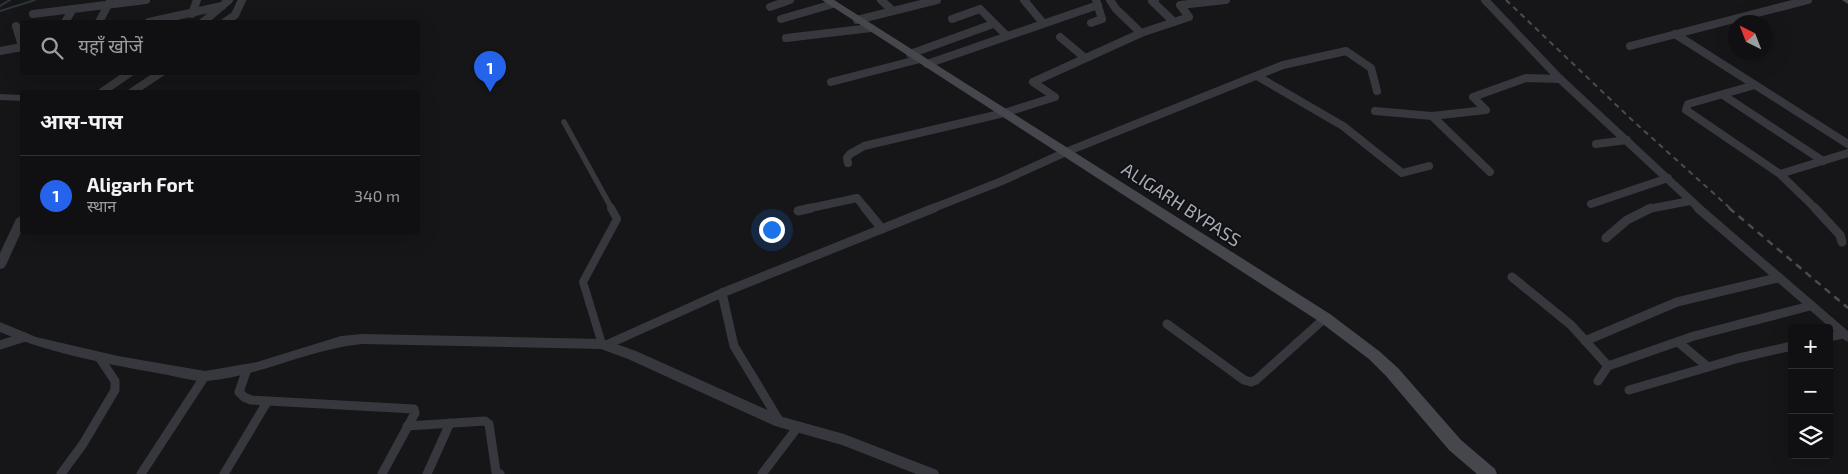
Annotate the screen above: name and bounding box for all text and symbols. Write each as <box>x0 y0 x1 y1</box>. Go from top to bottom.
north arrow <box>1728 15 1773 60</box>
search box <box>20 20 420 75</box>
icon: search <box>38 34 66 62</box>
text: यहाँ खोजें <box>78 34 143 57</box>
pin: 1 <box>474 51 506 92</box>
text: आस-पास <box>40 108 123 133</box>
street label: ALIGARH BYPASS <box>1118 158 1245 251</box>
text: Aligarh Fort <box>87 173 194 196</box>
text: 1 <box>53 186 59 205</box>
text: 340 m <box>354 186 400 205</box>
text: स्थान <box>87 196 116 215</box>
your location <box>759 217 785 243</box>
map controls <box>1788 324 1833 459</box>
button: + <box>1788 324 1833 369</box>
button: − <box>1788 369 1833 414</box>
button: layers <box>1788 414 1833 459</box>

